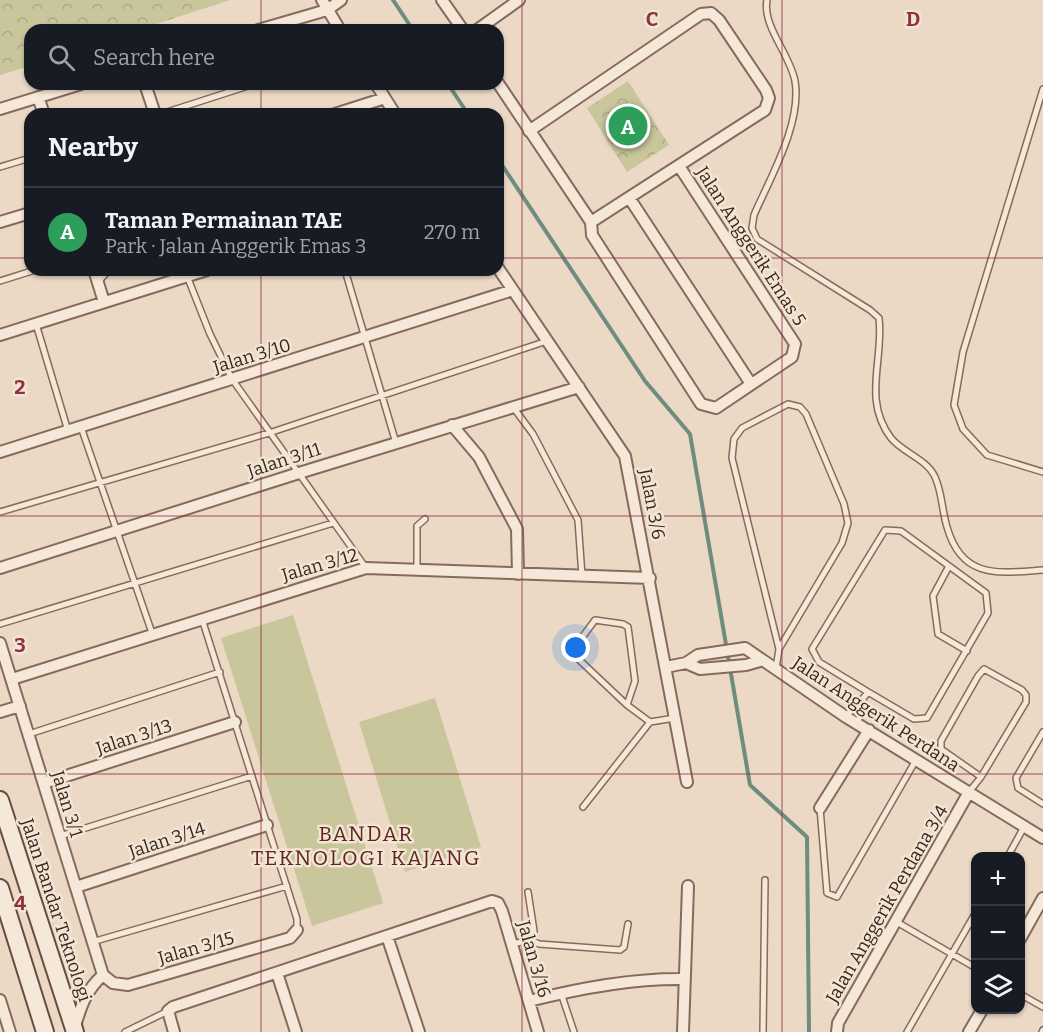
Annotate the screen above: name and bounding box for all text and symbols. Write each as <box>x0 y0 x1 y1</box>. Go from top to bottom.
text: C <box>646 7 658 31</box>
text: D <box>906 7 920 31</box>
search box <box>24 24 504 90</box>
icon: search <box>45 41 78 74</box>
text: Search here <box>93 44 215 71</box>
pin: A <box>608 104 648 148</box>
text: Nearby <box>48 132 138 163</box>
street label: Jalan Anggerik Emas 5 <box>691 161 811 330</box>
text: Taman Permainan TAE <box>105 207 342 234</box>
text: A <box>60 220 75 244</box>
text: 270 m <box>424 220 480 244</box>
text: Park · Jalan Anggerik Emas 3 <box>105 234 366 258</box>
street label: Jalan 3/10 <box>210 334 293 379</box>
text: 2 <box>14 375 26 399</box>
street label: Jalan 3/11 <box>244 438 324 482</box>
street label: Jalan 3/6 <box>634 466 670 541</box>
street label: Jalan 3/12 <box>278 544 361 587</box>
text: 3 <box>14 633 26 657</box>
your location <box>561 633 590 662</box>
street label: Jalan Anggerik Perdana <box>787 651 964 776</box>
street label: Jalan 3/13 <box>92 714 175 760</box>
street label: Jalan 3/1 <box>46 767 88 841</box>
street label: Jalan Anggerik Perdana 3/4 <box>821 801 953 1008</box>
street label: Jalan Bandar Teknologi <box>16 815 96 1004</box>
street label: Jalan 3/14 <box>125 817 208 863</box>
district label: BANDAR TEKNOLOGI KAJANG <box>251 821 481 871</box>
map controls <box>971 852 1025 1014</box>
button: + <box>971 852 1025 906</box>
text: 4 <box>14 891 26 915</box>
button: − <box>971 906 1025 960</box>
street label: Jalan 3/16 <box>512 917 555 1000</box>
street label: Jalan 3/15 <box>154 927 237 970</box>
button: layers <box>971 960 1025 1014</box>

